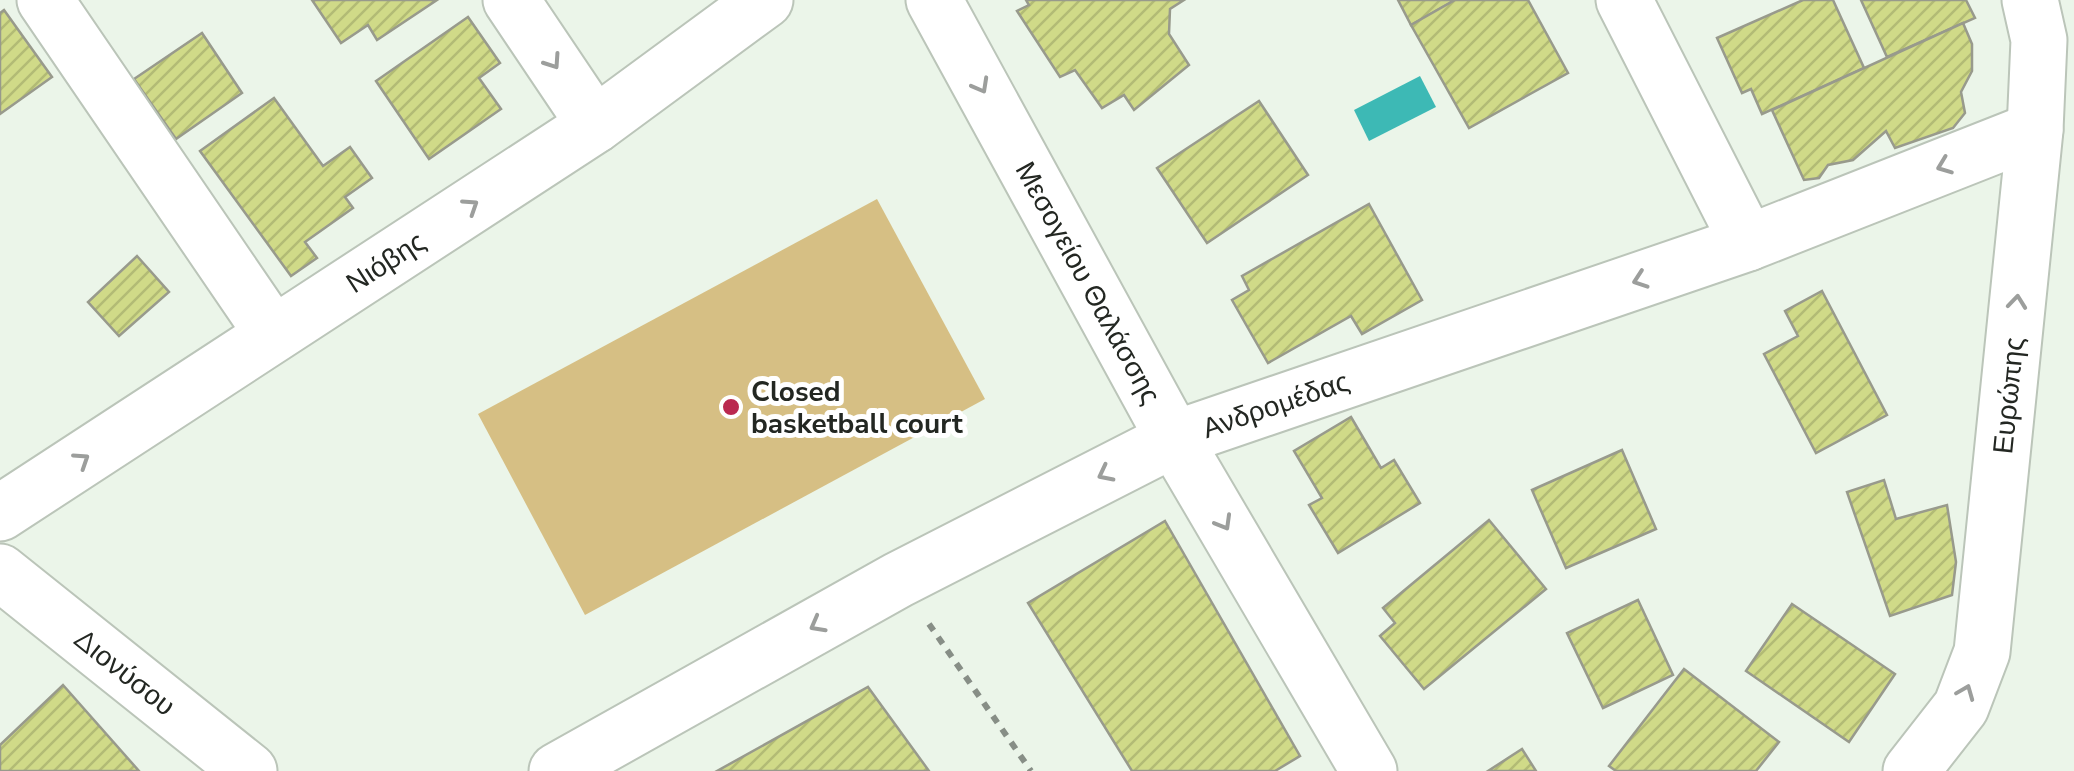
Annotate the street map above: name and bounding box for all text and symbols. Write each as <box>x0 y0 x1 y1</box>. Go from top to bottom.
one-way arrow <box>541 52 560 70</box>
one-way arrow <box>969 75 989 93</box>
street label: Μεσογείου Θαλάσσης <box>1006 155 1169 411</box>
one-way arrow <box>1936 155 1954 175</box>
one-way arrow <box>460 199 478 218</box>
street label: Νιόβης <box>339 223 433 302</box>
one-way arrow <box>1632 268 1649 289</box>
one-way arrow <box>2006 293 2028 309</box>
street label: Ευρώπης <box>1984 335 2034 456</box>
street label: Ανδρομέδας <box>1197 363 1354 448</box>
place label: Closed basketball court <box>751 373 963 443</box>
marker: Closed basketball court <box>720 396 742 418</box>
one-way arrow <box>71 453 89 472</box>
one-way arrow <box>1097 462 1115 481</box>
one-way arrow <box>1212 512 1231 530</box>
one-way arrow <box>810 613 828 633</box>
street label: Διονύσου <box>66 620 183 725</box>
one-way arrow <box>1955 684 1975 702</box>

